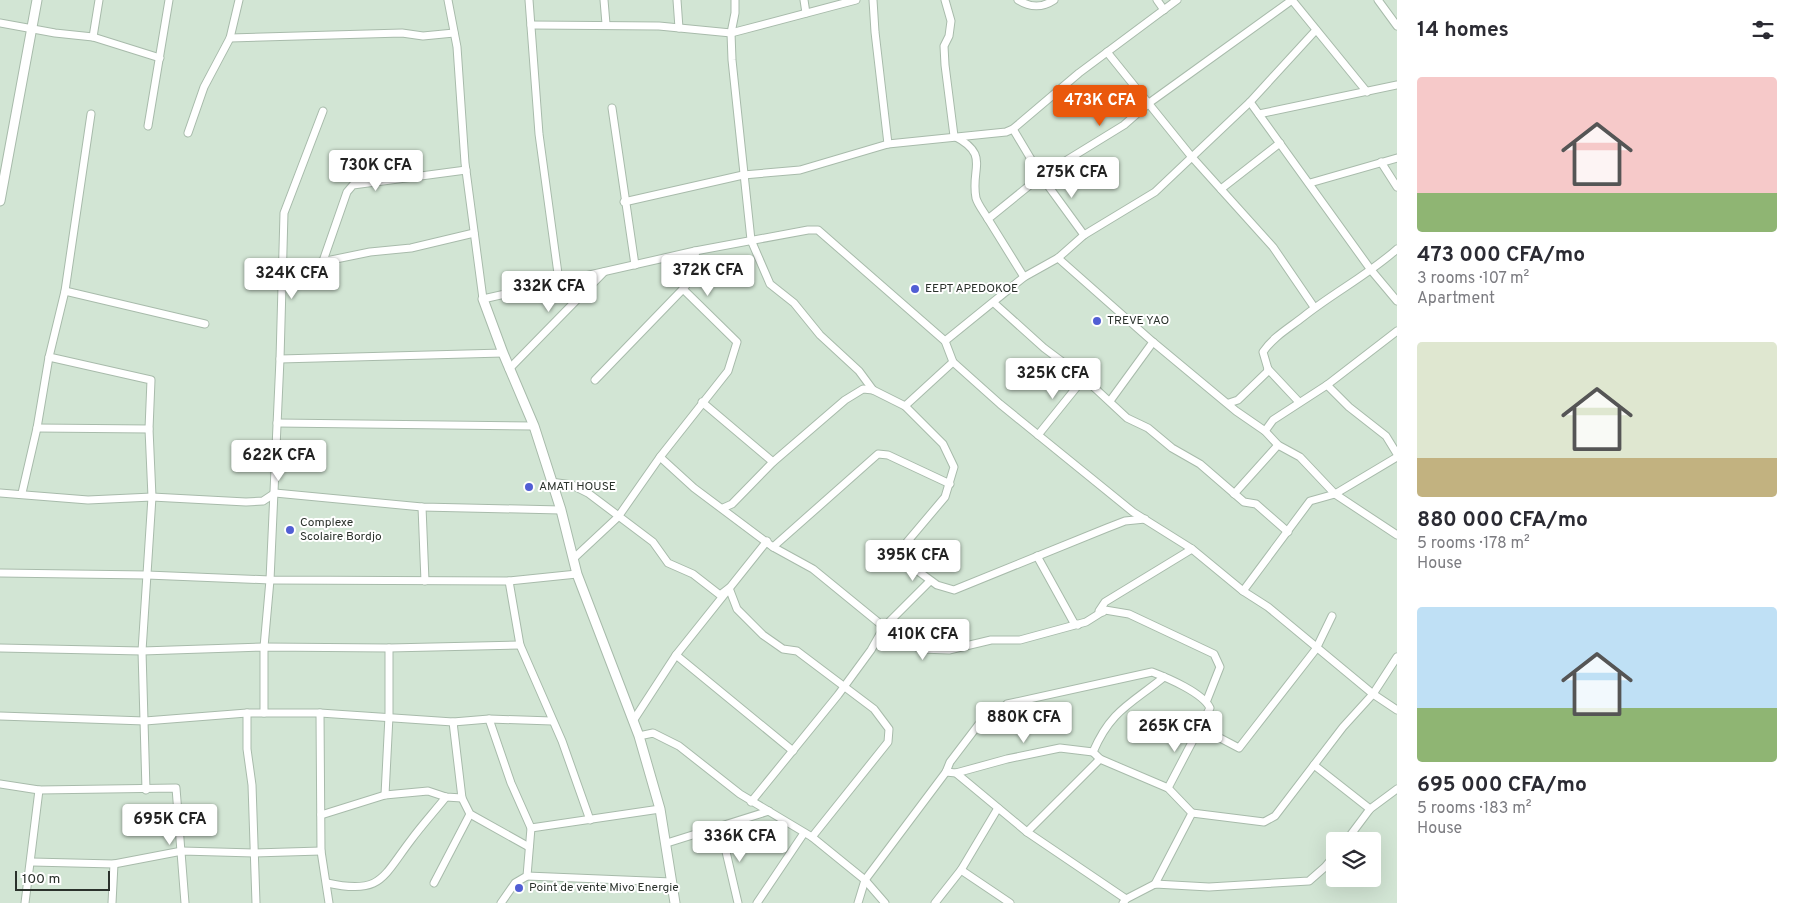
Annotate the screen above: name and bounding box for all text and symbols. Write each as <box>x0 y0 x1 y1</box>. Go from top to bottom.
icon: filters <box>1749 16 1777 44</box>
text: 14 homes <box>1417 17 1509 44</box>
pin: 473K CFA <box>1048 84 1152 127</box>
text: 473K CFA <box>1064 91 1136 111</box>
icon: home <box>1552 109 1642 199</box>
pin: 730K CFA <box>324 150 428 192</box>
text: 730K CFA <box>340 156 412 176</box>
pin: 275K CFA <box>1020 156 1124 199</box>
text: 275K CFA <box>1036 163 1108 183</box>
text: 473 000 CFA/mo <box>1417 242 1585 269</box>
pin: 372K CFA <box>656 254 760 297</box>
pin: 324K CFA <box>240 258 344 300</box>
text: 372K CFA <box>672 261 744 281</box>
text: 324K CFA <box>255 264 329 284</box>
text: 3 rooms · 107 m² <box>1417 269 1529 289</box>
pin: 332K CFA <box>497 270 601 313</box>
text: 332K CFA <box>513 277 585 297</box>
place label: EEPT APEDOKOE <box>925 281 1018 297</box>
marker: EEPT APEDOKOE <box>909 283 921 295</box>
text: Apartment <box>1417 289 1495 309</box>
place label: TREVE YAO <box>1107 313 1169 329</box>
marker: TREVE YAO <box>1091 315 1103 327</box>
pin: 325K CFA <box>1001 358 1105 400</box>
text: 325K CFA <box>1017 364 1089 384</box>
icon: home <box>1552 374 1642 464</box>
pin: 622K CFA <box>227 440 331 482</box>
text: 622K CFA <box>242 446 316 466</box>
place label: AMATI HOUSE <box>539 479 616 495</box>
marker: AMATI HOUSE <box>523 481 535 493</box>
text: 880 000 CFA/mo <box>1417 507 1588 534</box>
place label: Complexe Scolaire Bordjo <box>300 515 382 545</box>
marker: Complexe Scolaire Bordjo <box>284 524 296 536</box>
text: 5 rooms · 178 m² <box>1417 534 1530 554</box>
pin: 395K CFA <box>861 540 965 582</box>
text: 395K CFA <box>876 546 950 566</box>
text: House <box>1417 554 1462 574</box>
pin: 410K CFA <box>871 618 975 661</box>
text: 410K CFA <box>887 625 959 645</box>
icon: home <box>1552 639 1642 729</box>
pin: 880K CFA <box>972 702 1076 744</box>
text: 880K CFA <box>987 708 1061 728</box>
pin: 265K CFA <box>1123 710 1227 753</box>
text: 265K CFA <box>1138 717 1212 737</box>
text: 695 000 CFA/mo <box>1417 772 1587 799</box>
text: 5 rooms · 183 m² <box>1417 799 1532 819</box>
pin: 695K CFA <box>118 804 222 846</box>
text: 695K CFA <box>133 810 207 830</box>
text: House <box>1417 819 1462 839</box>
pin: 336K CFA <box>688 820 792 863</box>
text: 336K CFA <box>703 827 777 847</box>
map controls <box>1326 832 1381 887</box>
button: layers <box>1326 832 1381 887</box>
scale bar <box>15 868 110 891</box>
text: 100 m <box>22 871 60 888</box>
place label: Point de vente Mivo Energie <box>529 880 679 896</box>
marker: Point de vente Mivo Energie <box>513 882 525 894</box>

